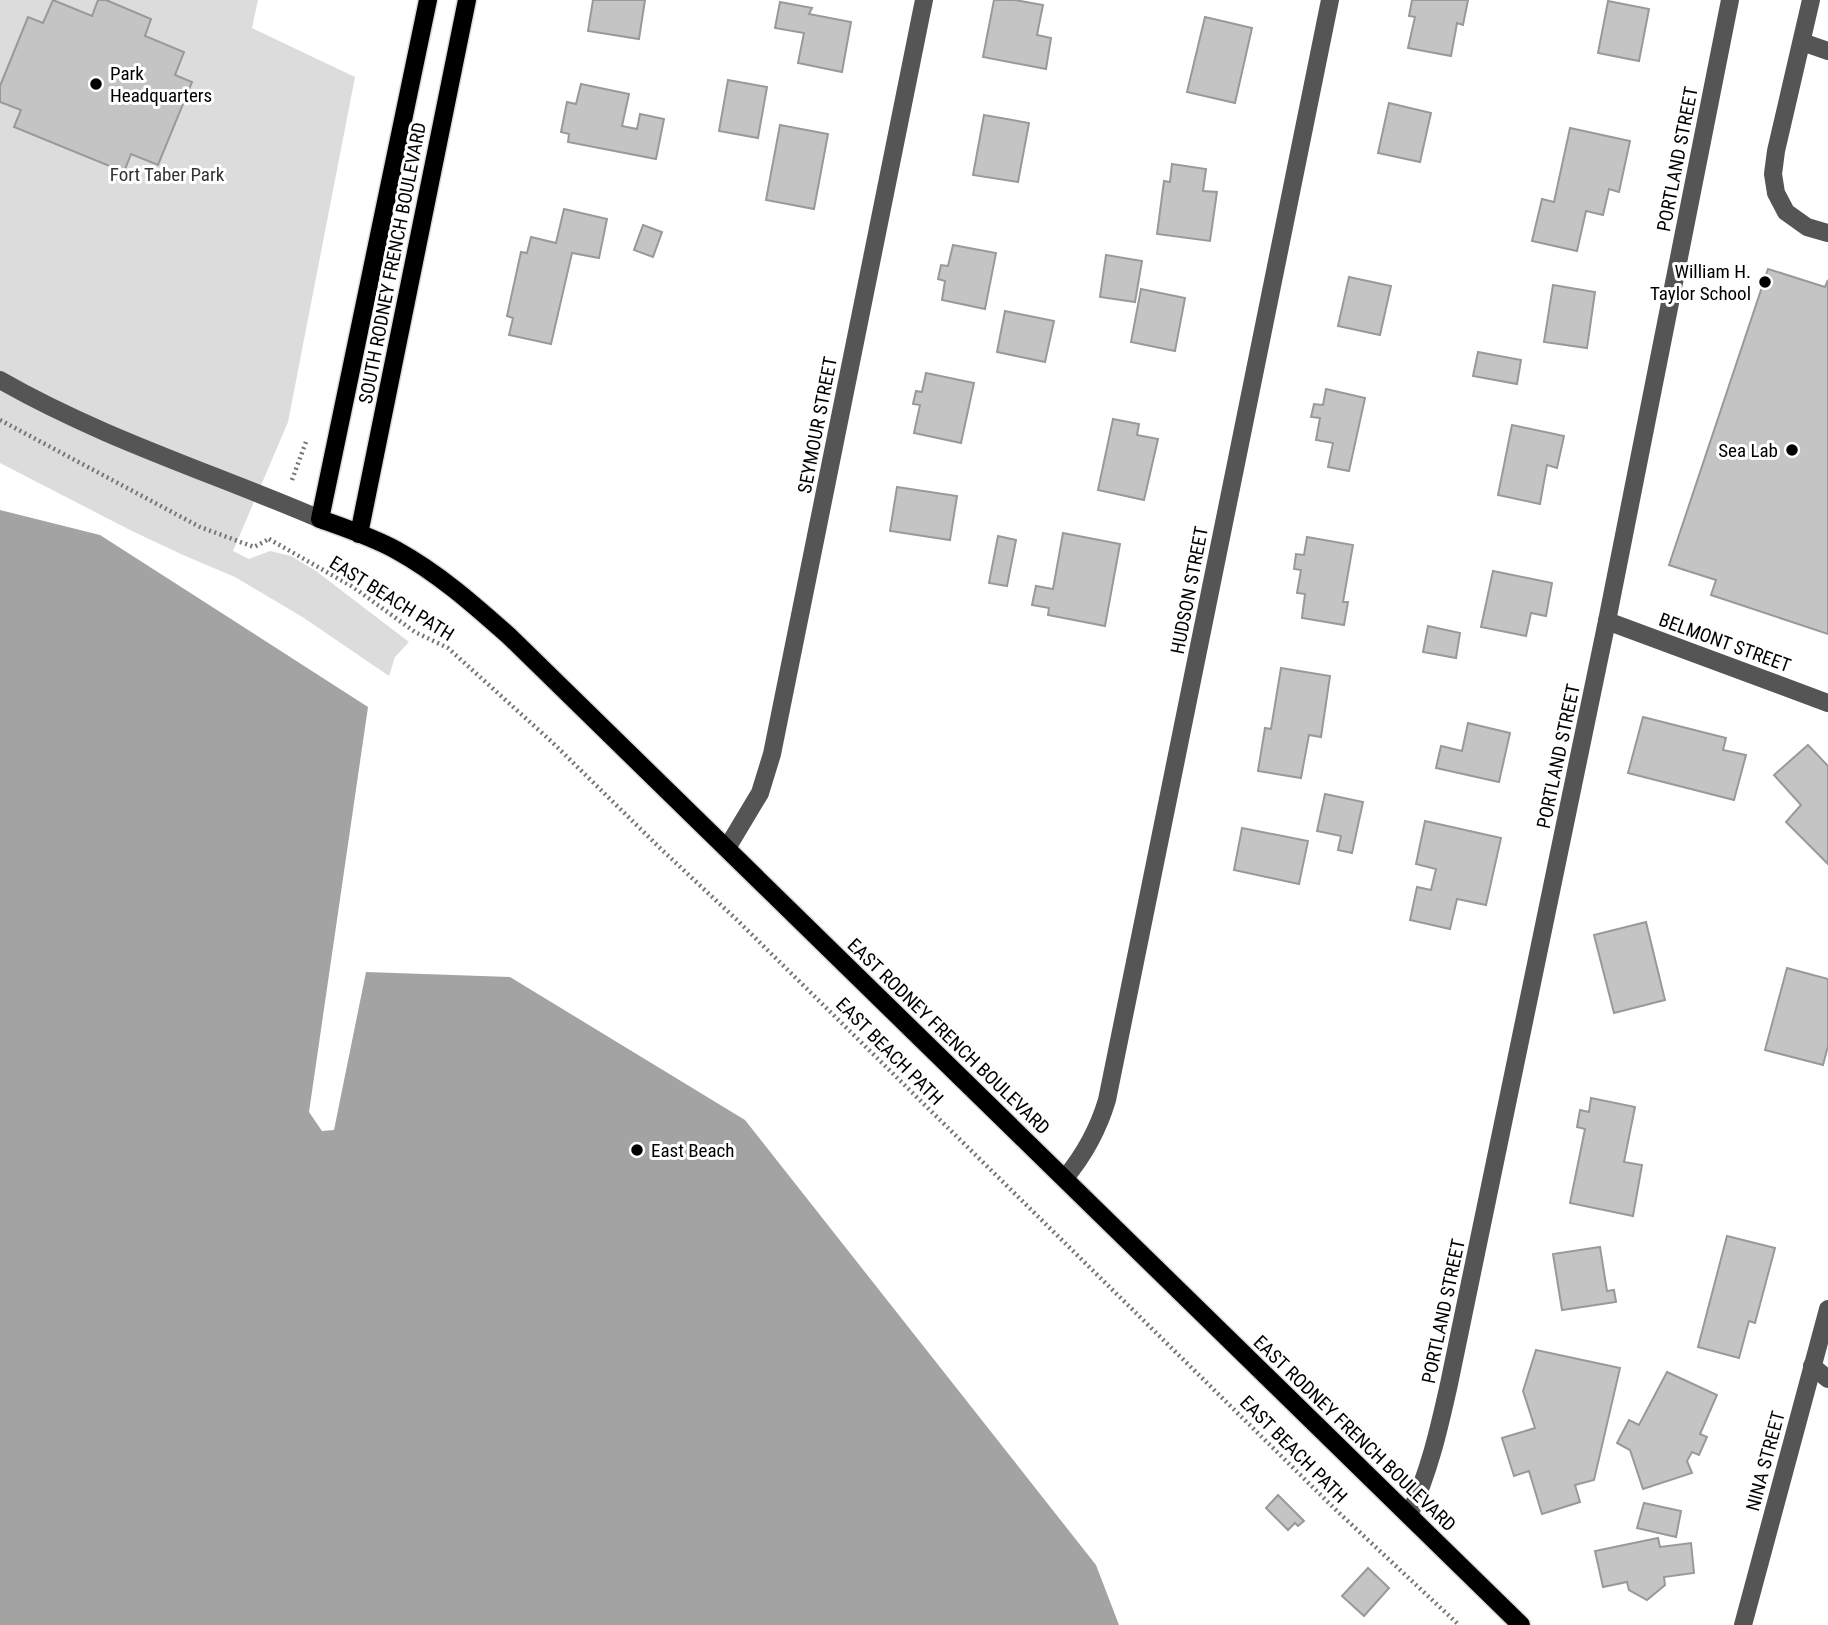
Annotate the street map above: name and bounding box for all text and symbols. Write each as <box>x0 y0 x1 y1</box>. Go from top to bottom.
place label: Park Headquarters <box>110 62 212 107</box>
marker: Park Headquarters <box>88 76 104 92</box>
street label: PORTLAND STREET <box>1652 85 1703 234</box>
street label: SOUTH RODNEY FRENCH BOULEVARD <box>354 121 431 406</box>
park label: Fort Taber Park <box>110 163 225 186</box>
place label: William H. Taylor School <box>1650 260 1751 305</box>
marker: William H. Taylor School <box>1757 274 1773 290</box>
street label: SEYMOUR STREET <box>793 355 842 495</box>
place label: Sea Lab <box>1718 439 1778 462</box>
marker: Sea Lab <box>1784 442 1800 458</box>
street label: HUDSON STREET <box>1166 524 1213 656</box>
street label: EAST BEACH PATH <box>325 551 458 646</box>
street label: BELMONT STREET <box>1656 608 1794 677</box>
street label: PORTLAND STREET <box>1532 682 1585 830</box>
street label: EAST RODNEY FRENCH BOULEVARD <box>843 934 1055 1139</box>
street label: EAST BEACH PATH <box>831 993 948 1110</box>
place label: East Beach <box>651 1139 735 1162</box>
marker: East Beach <box>629 1142 645 1158</box>
street label: PORTLAND STREET <box>1417 1237 1470 1385</box>
street label: EAST RODNEY FRENCH BOULEVARD <box>1249 1331 1461 1536</box>
street label: EAST BEACH PATH <box>1235 1391 1352 1508</box>
street label: NINA STREET <box>1741 1409 1790 1514</box>

